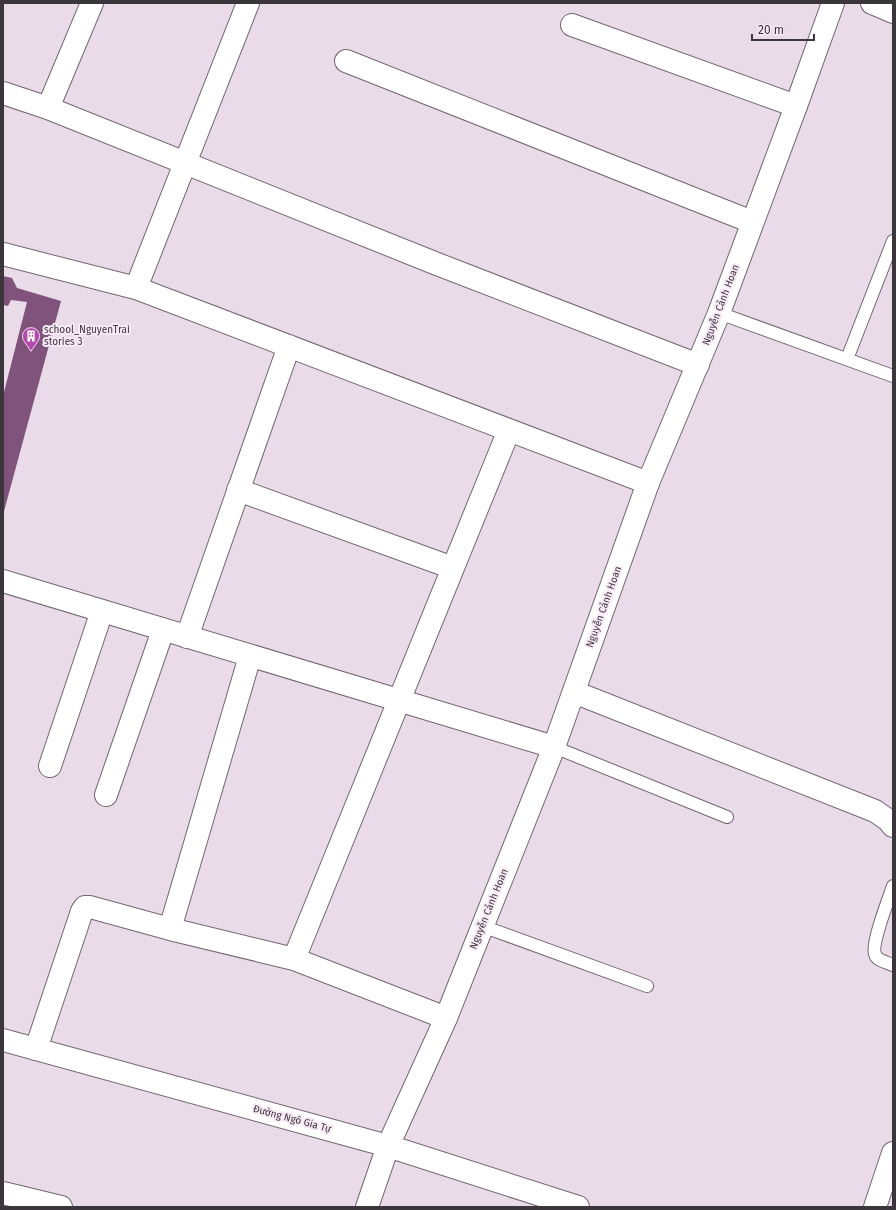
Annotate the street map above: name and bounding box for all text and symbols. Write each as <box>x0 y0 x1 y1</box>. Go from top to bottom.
scale bar <box>752 16 814 42</box>
text: 20 m <box>758 23 784 37</box>
street label: Nguyễn Cảnh Hoan <box>699 262 742 347</box>
place label: school_NguyenTrai stories 3 <box>44 324 130 348</box>
building icon: school_NguyenTrai stories 3 <box>21 326 41 351</box>
street label: Nguyễn Cảnh Hoan <box>583 564 624 649</box>
street label: Nguyễn Cảnh Hoan <box>466 867 511 951</box>
street label: Đường Ngô Gia Tự <box>252 1103 333 1135</box>

